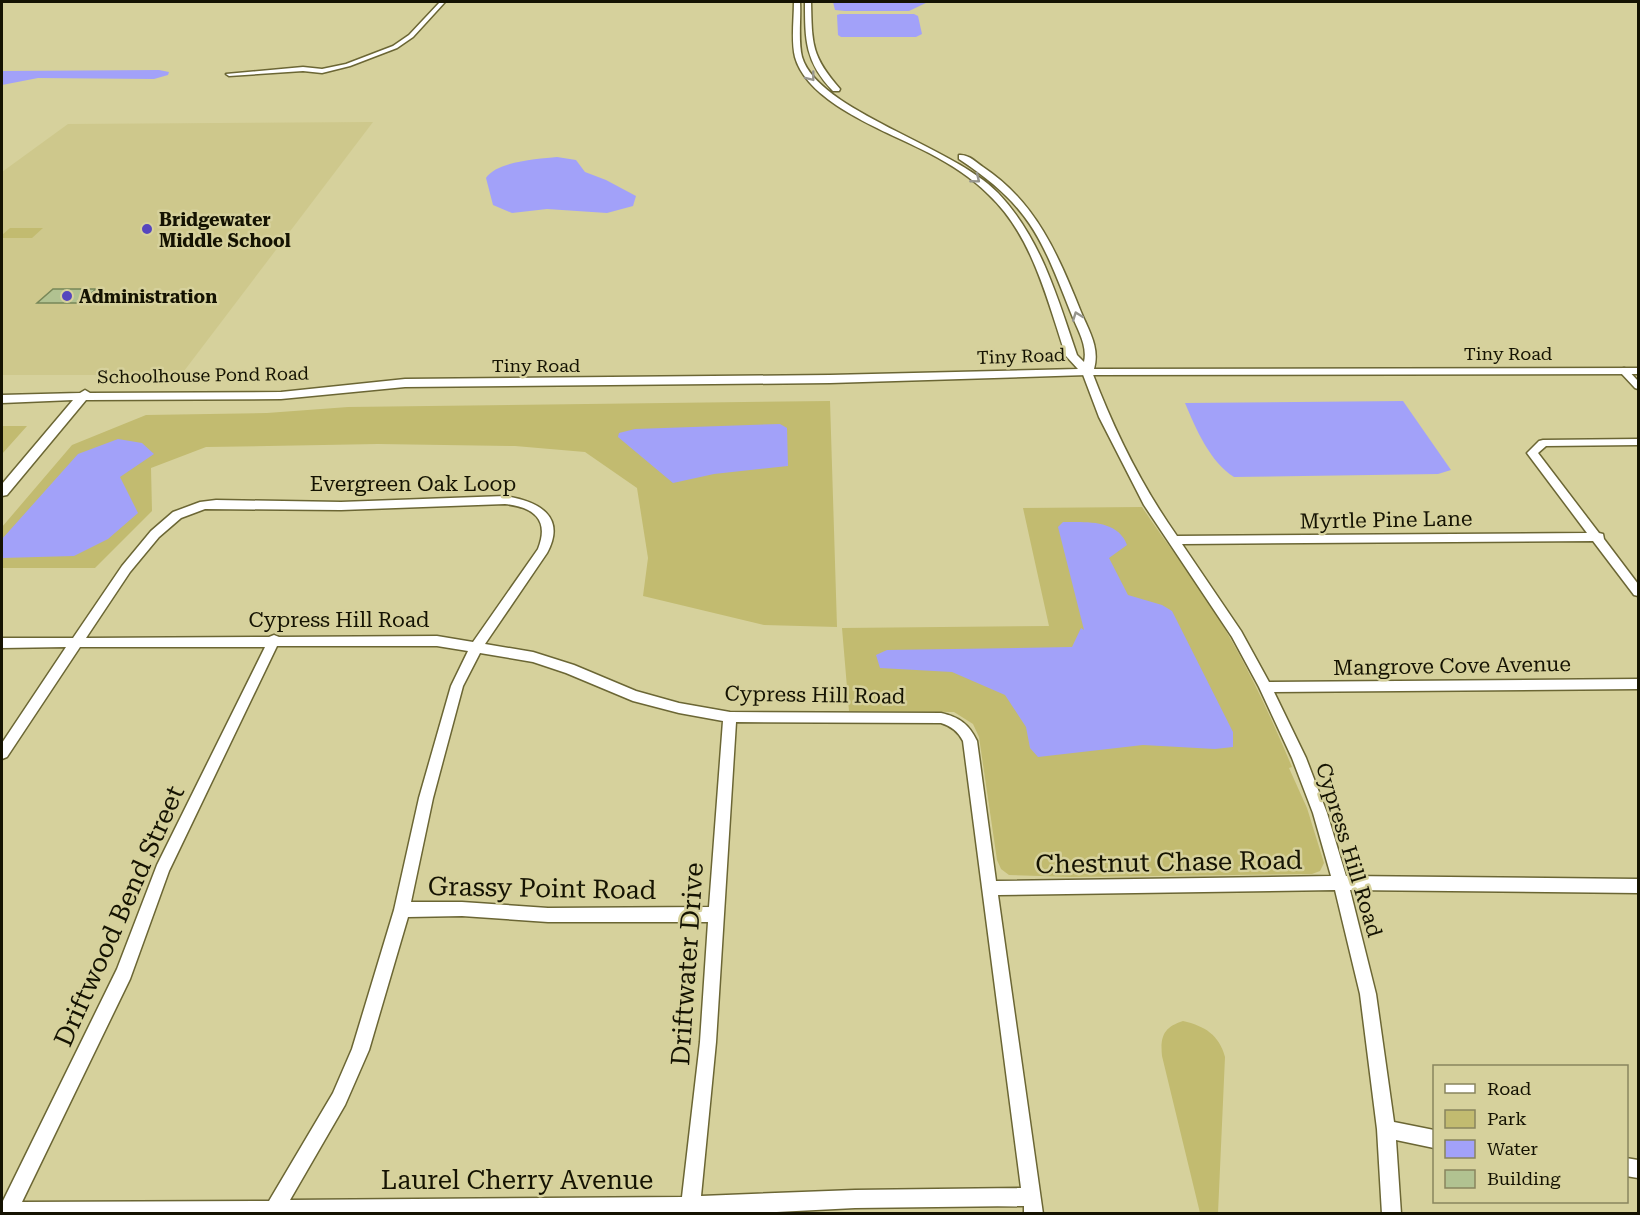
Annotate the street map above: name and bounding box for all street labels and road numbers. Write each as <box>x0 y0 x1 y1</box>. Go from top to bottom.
street label: Tiny Road <box>1464 343 1553 364</box>
street label: Tiny Road <box>976 344 1066 368</box>
street label: Tiny Road <box>492 355 581 376</box>
street label: Schoolhouse Pond Road <box>97 363 310 387</box>
street label: Evergreen Oak Loop <box>310 472 516 496</box>
street label: Myrtle Pine Lane <box>1299 506 1473 534</box>
street label: Cypress Hill Road <box>249 608 430 632</box>
street label: Mangrove Cove Avenue <box>1333 652 1571 680</box>
street label: Cypress Hill Road <box>724 681 906 709</box>
street label: Cypress Hill Road <box>1311 760 1387 940</box>
street label: Driftwood Bend Street <box>48 781 190 1051</box>
street label: Chestnut Chase Road <box>1035 845 1303 879</box>
street label: Driftwater Drive <box>665 861 709 1067</box>
street label: Grassy Point Road <box>428 871 657 905</box>
street label: Laurel Cherry Avenue <box>381 1165 653 1195</box>

